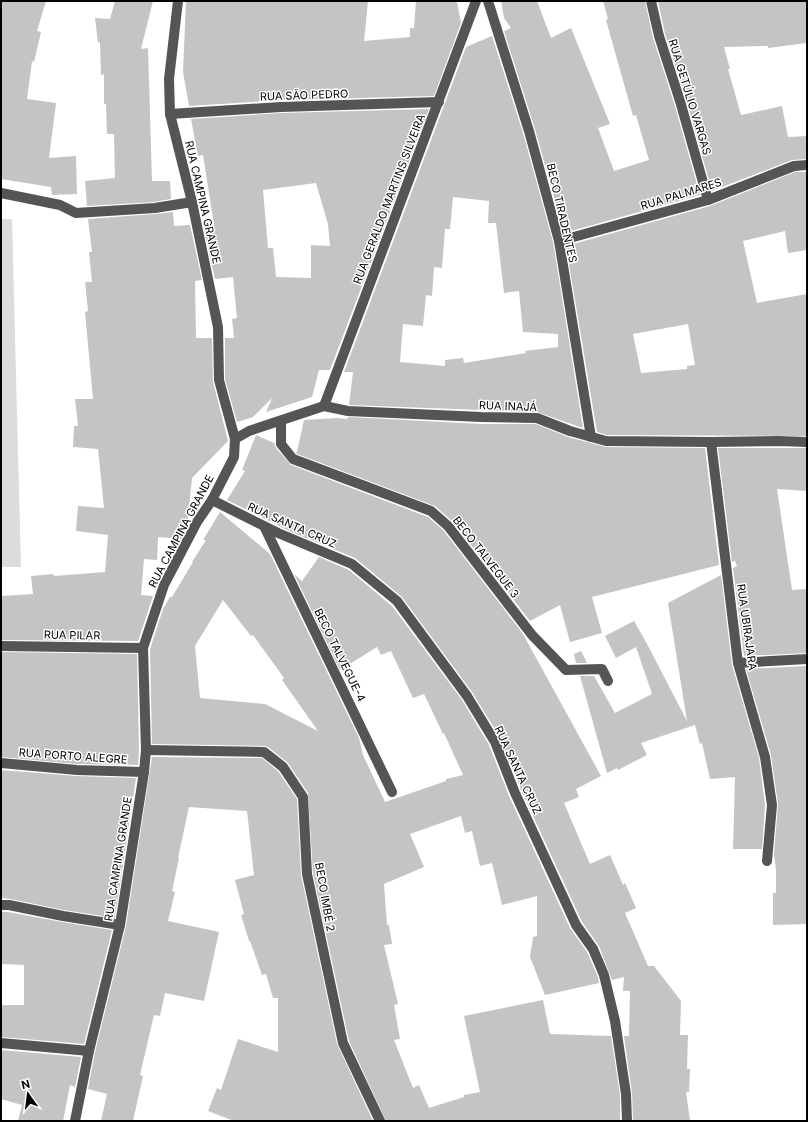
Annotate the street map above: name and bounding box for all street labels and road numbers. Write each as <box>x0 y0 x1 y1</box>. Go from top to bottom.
street label: RUA GETÚLIO VARGAS <box>666 37 714 157</box>
street label: RUA SÃO PEDRO <box>259 86 349 104</box>
street label: RUA GERALDO MARTINS SILVEIRA <box>350 111 428 286</box>
street label: RUA CAMPINA GRANDE <box>182 139 224 265</box>
street label: BECO TIRADENTES <box>544 162 580 264</box>
street label: RUA PALMARES <box>639 175 723 213</box>
street label: RUA INAJÁ <box>479 398 538 414</box>
street label: RUA CAMPINA GRANDE <box>145 472 217 590</box>
street label: RUA SANTA CRUZ <box>245 499 339 551</box>
street label: BECO TALVEGUE 3 <box>450 513 522 601</box>
street label: RUA UBIRAJARA <box>734 583 760 671</box>
street label: BECO TALVEGUE-4 <box>311 606 369 704</box>
street label: RUA PILAR <box>44 628 100 642</box>
street label: RUA SANTA CRUZ <box>491 724 545 816</box>
street label: RUA PORTO ALEGRE <box>18 745 128 767</box>
street label: RUA CAMPINA GRANDE <box>101 796 135 922</box>
street label: BECO IMBÉ 2 <box>312 861 338 933</box>

